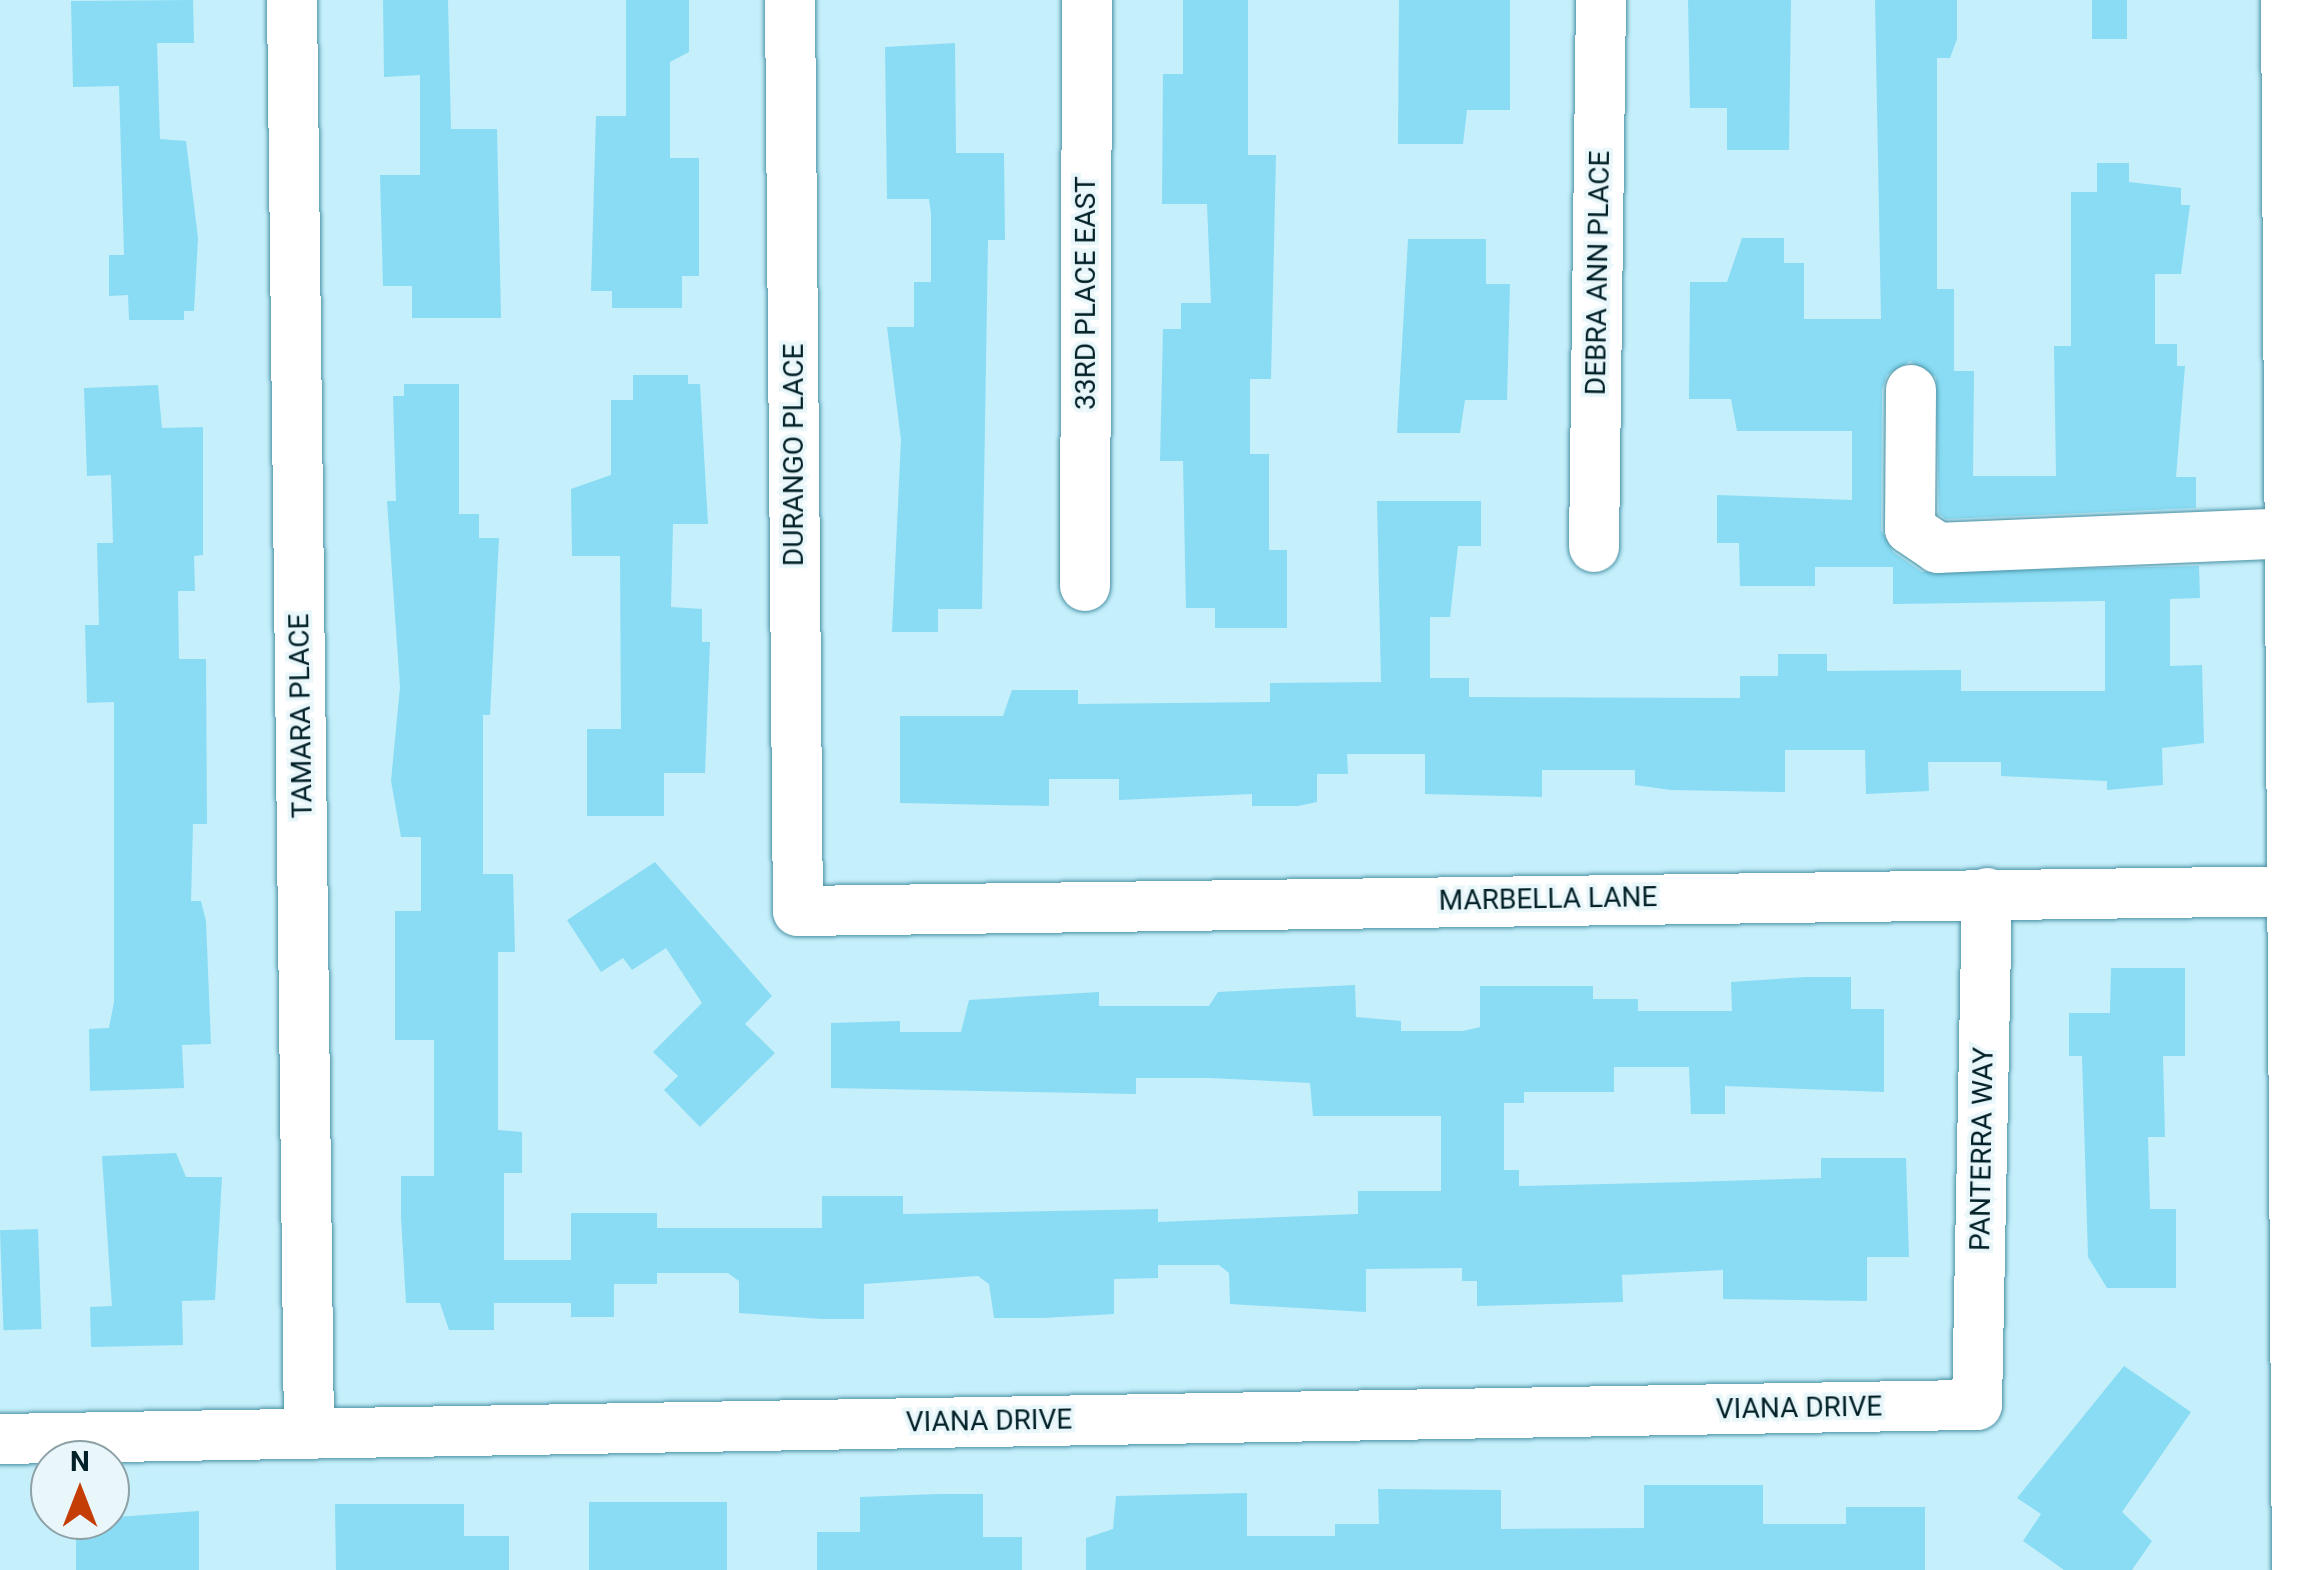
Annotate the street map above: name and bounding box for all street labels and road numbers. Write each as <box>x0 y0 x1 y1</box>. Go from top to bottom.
street label: DEBRA ANN PLACE <box>1579 150 1617 396</box>
street label: 33RD PLACE EAST <box>1069 176 1103 410</box>
street label: DURANGO PLACE <box>777 344 811 566</box>
street label: TAMARA PLACE <box>282 613 320 819</box>
street label: MARBELLA LANE <box>1438 880 1658 918</box>
street label: PANTERRA WAY <box>1963 1047 2001 1251</box>
street label: VIANA DRIVE <box>1716 1390 1882 1426</box>
street label: VIANA DRIVE <box>906 1403 1072 1439</box>

